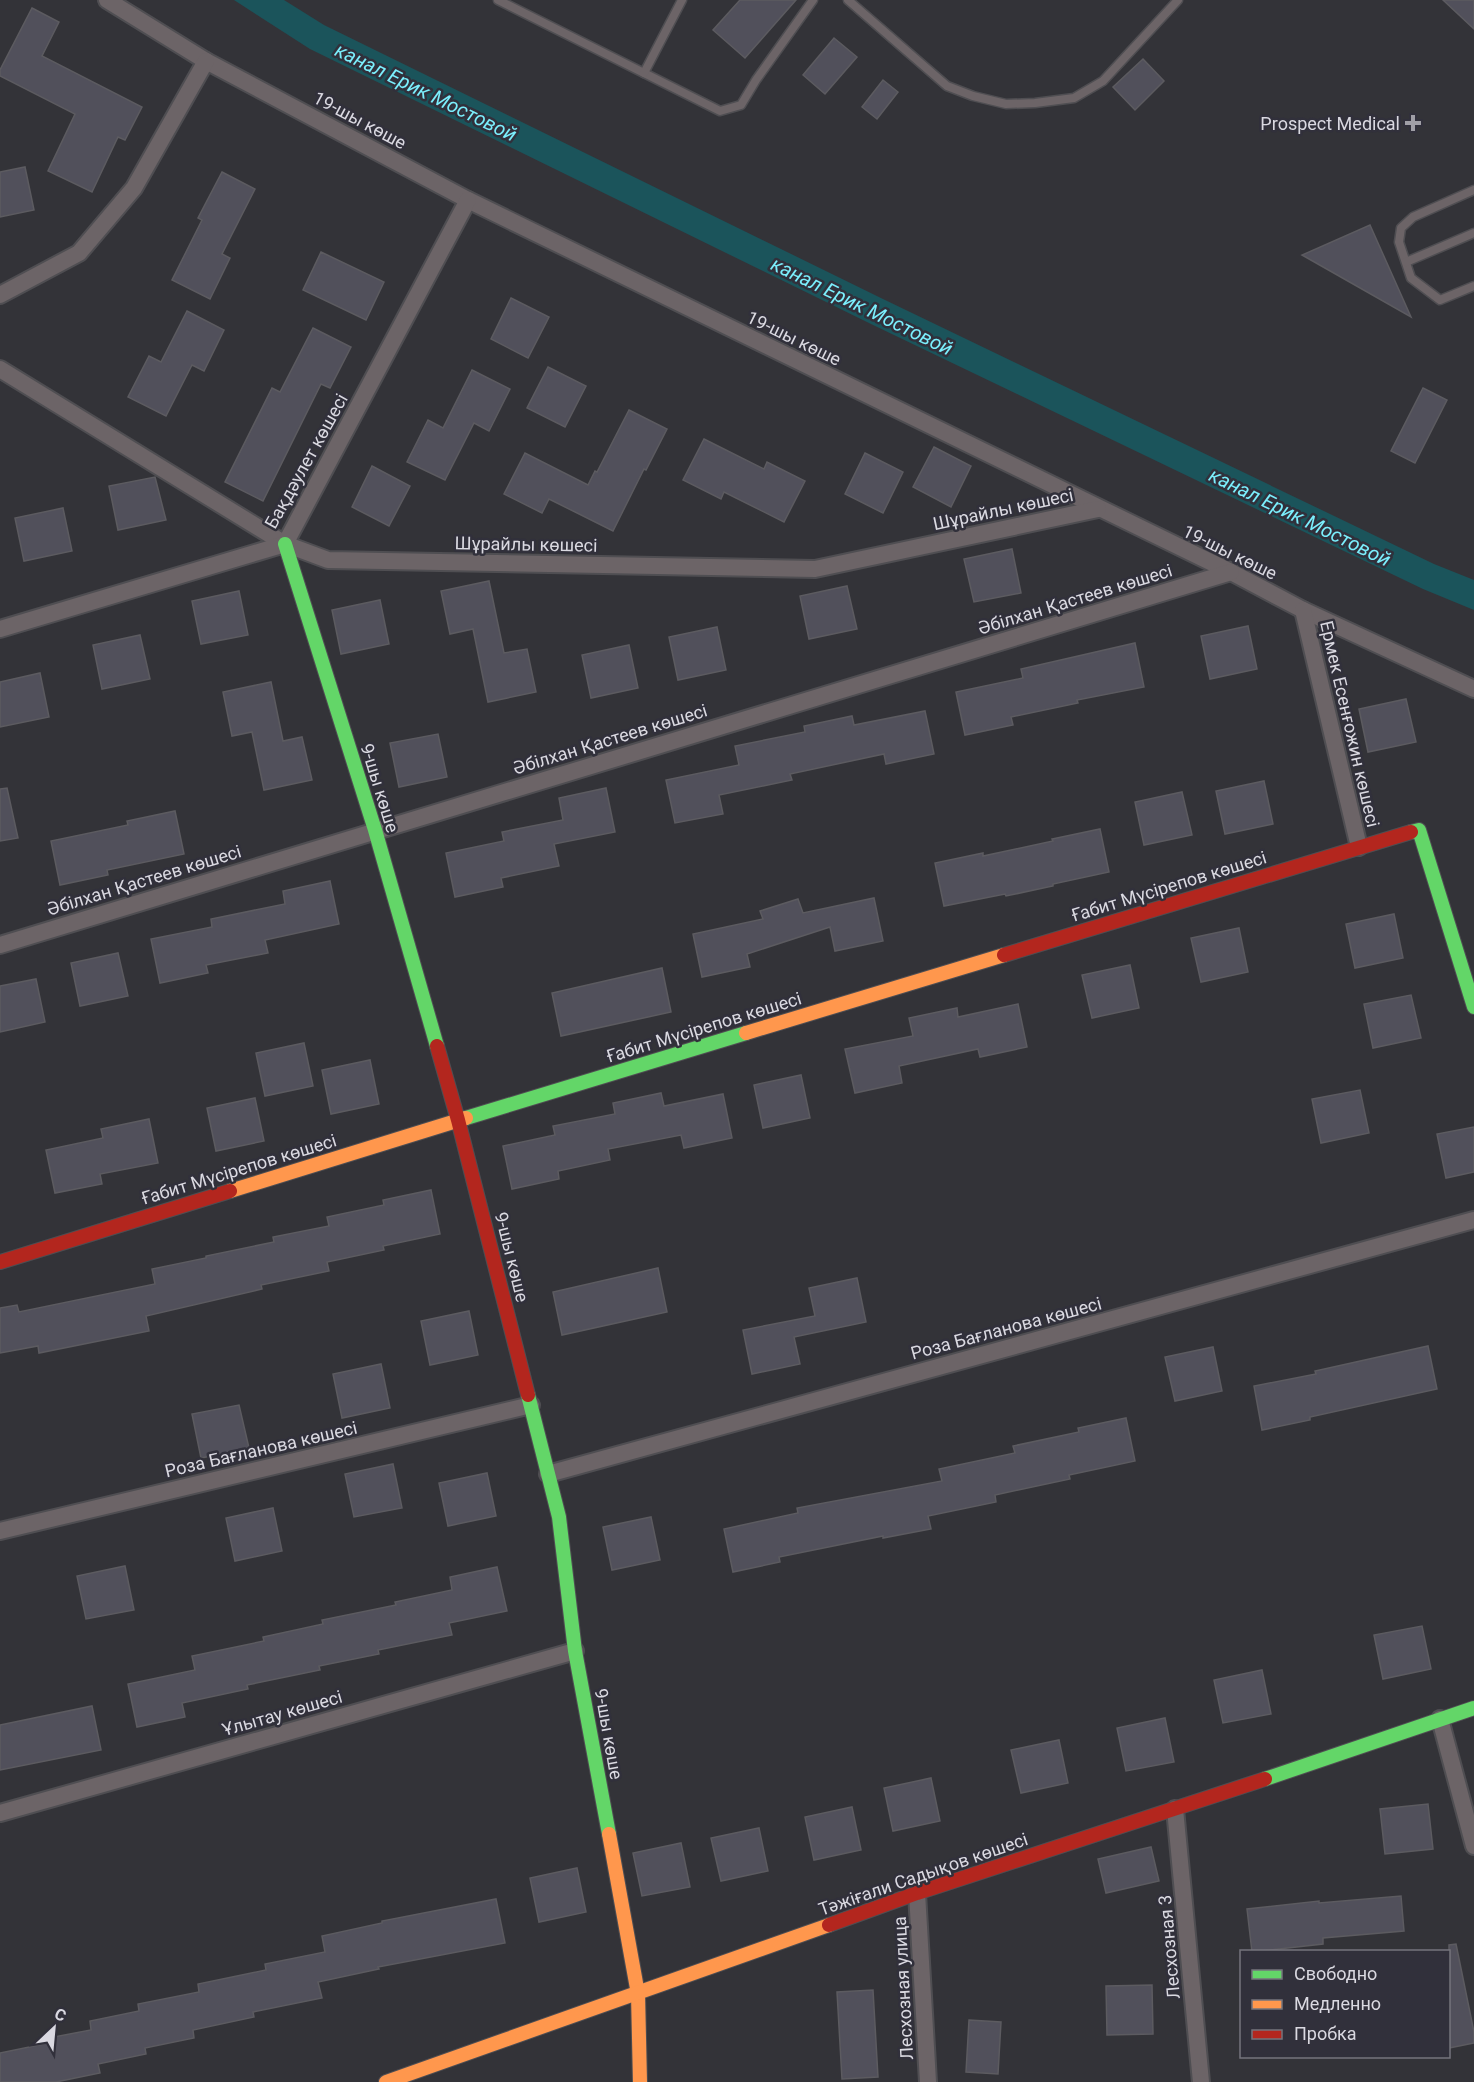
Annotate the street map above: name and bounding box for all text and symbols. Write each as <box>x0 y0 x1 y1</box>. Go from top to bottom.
water label: канал Ерик Мостовой <box>331 38 521 146</box>
street label: 19-шы көше <box>310 87 410 153</box>
place label: Prospect Medical <box>1260 113 1400 134</box>
marker: Prospect Medical <box>1404 114 1422 132</box>
water label: канал Ерик Мостовой <box>767 252 957 360</box>
street label: 19-шы көше <box>743 306 845 370</box>
street label: Бақдәулет көшесi <box>260 390 352 532</box>
water label: канал Ерик Мостовой <box>1205 463 1395 571</box>
street label: Шұрайлы көшесі <box>931 484 1075 534</box>
street label: 19-шы көше <box>1179 520 1281 584</box>
street label: Шұрайлы көшесі <box>454 532 598 556</box>
street label: Әбілхан Қастеев көшесi <box>975 559 1175 639</box>
street label: Ермек Есенғожин көшесі <box>1316 619 1384 829</box>
street label: Әбілхан Қастеев көшесi <box>510 699 710 779</box>
street label: 9-шы көше <box>357 741 403 835</box>
street label: Әбілхан Қастеев көшесi <box>44 840 244 920</box>
street label: Ғабит Мүсірепов көшесi <box>1069 846 1269 926</box>
street label: Ғабит Мүсірепов көшесi <box>604 987 804 1067</box>
street label: Ғабит Мүсірепов көшесi <box>139 1129 339 1209</box>
street label: 9-шы көше <box>491 1210 533 1304</box>
street label: Роза Бағланова көшесi <box>908 1292 1104 1364</box>
street label: Роза Бағланова көшесi <box>163 1417 359 1481</box>
street label: Ұлытау көшесi <box>219 1686 345 1740</box>
street label: 9-шы көше <box>591 1687 627 1781</box>
street label: Тәжіғали Садықов көшесі <box>816 1828 1030 1920</box>
street label: Лесхозная 3 <box>1154 1894 1184 2000</box>
street label: Лесхозная улица <box>889 1916 917 2060</box>
legend <box>1240 1950 1450 2058</box>
text: Свободно <box>1294 1963 1377 1984</box>
text: Медленно <box>1294 1993 1381 2014</box>
north arrow <box>24 1998 84 2058</box>
text: С <box>51 2004 69 2026</box>
text: Пробка <box>1294 2023 1357 2044</box>

